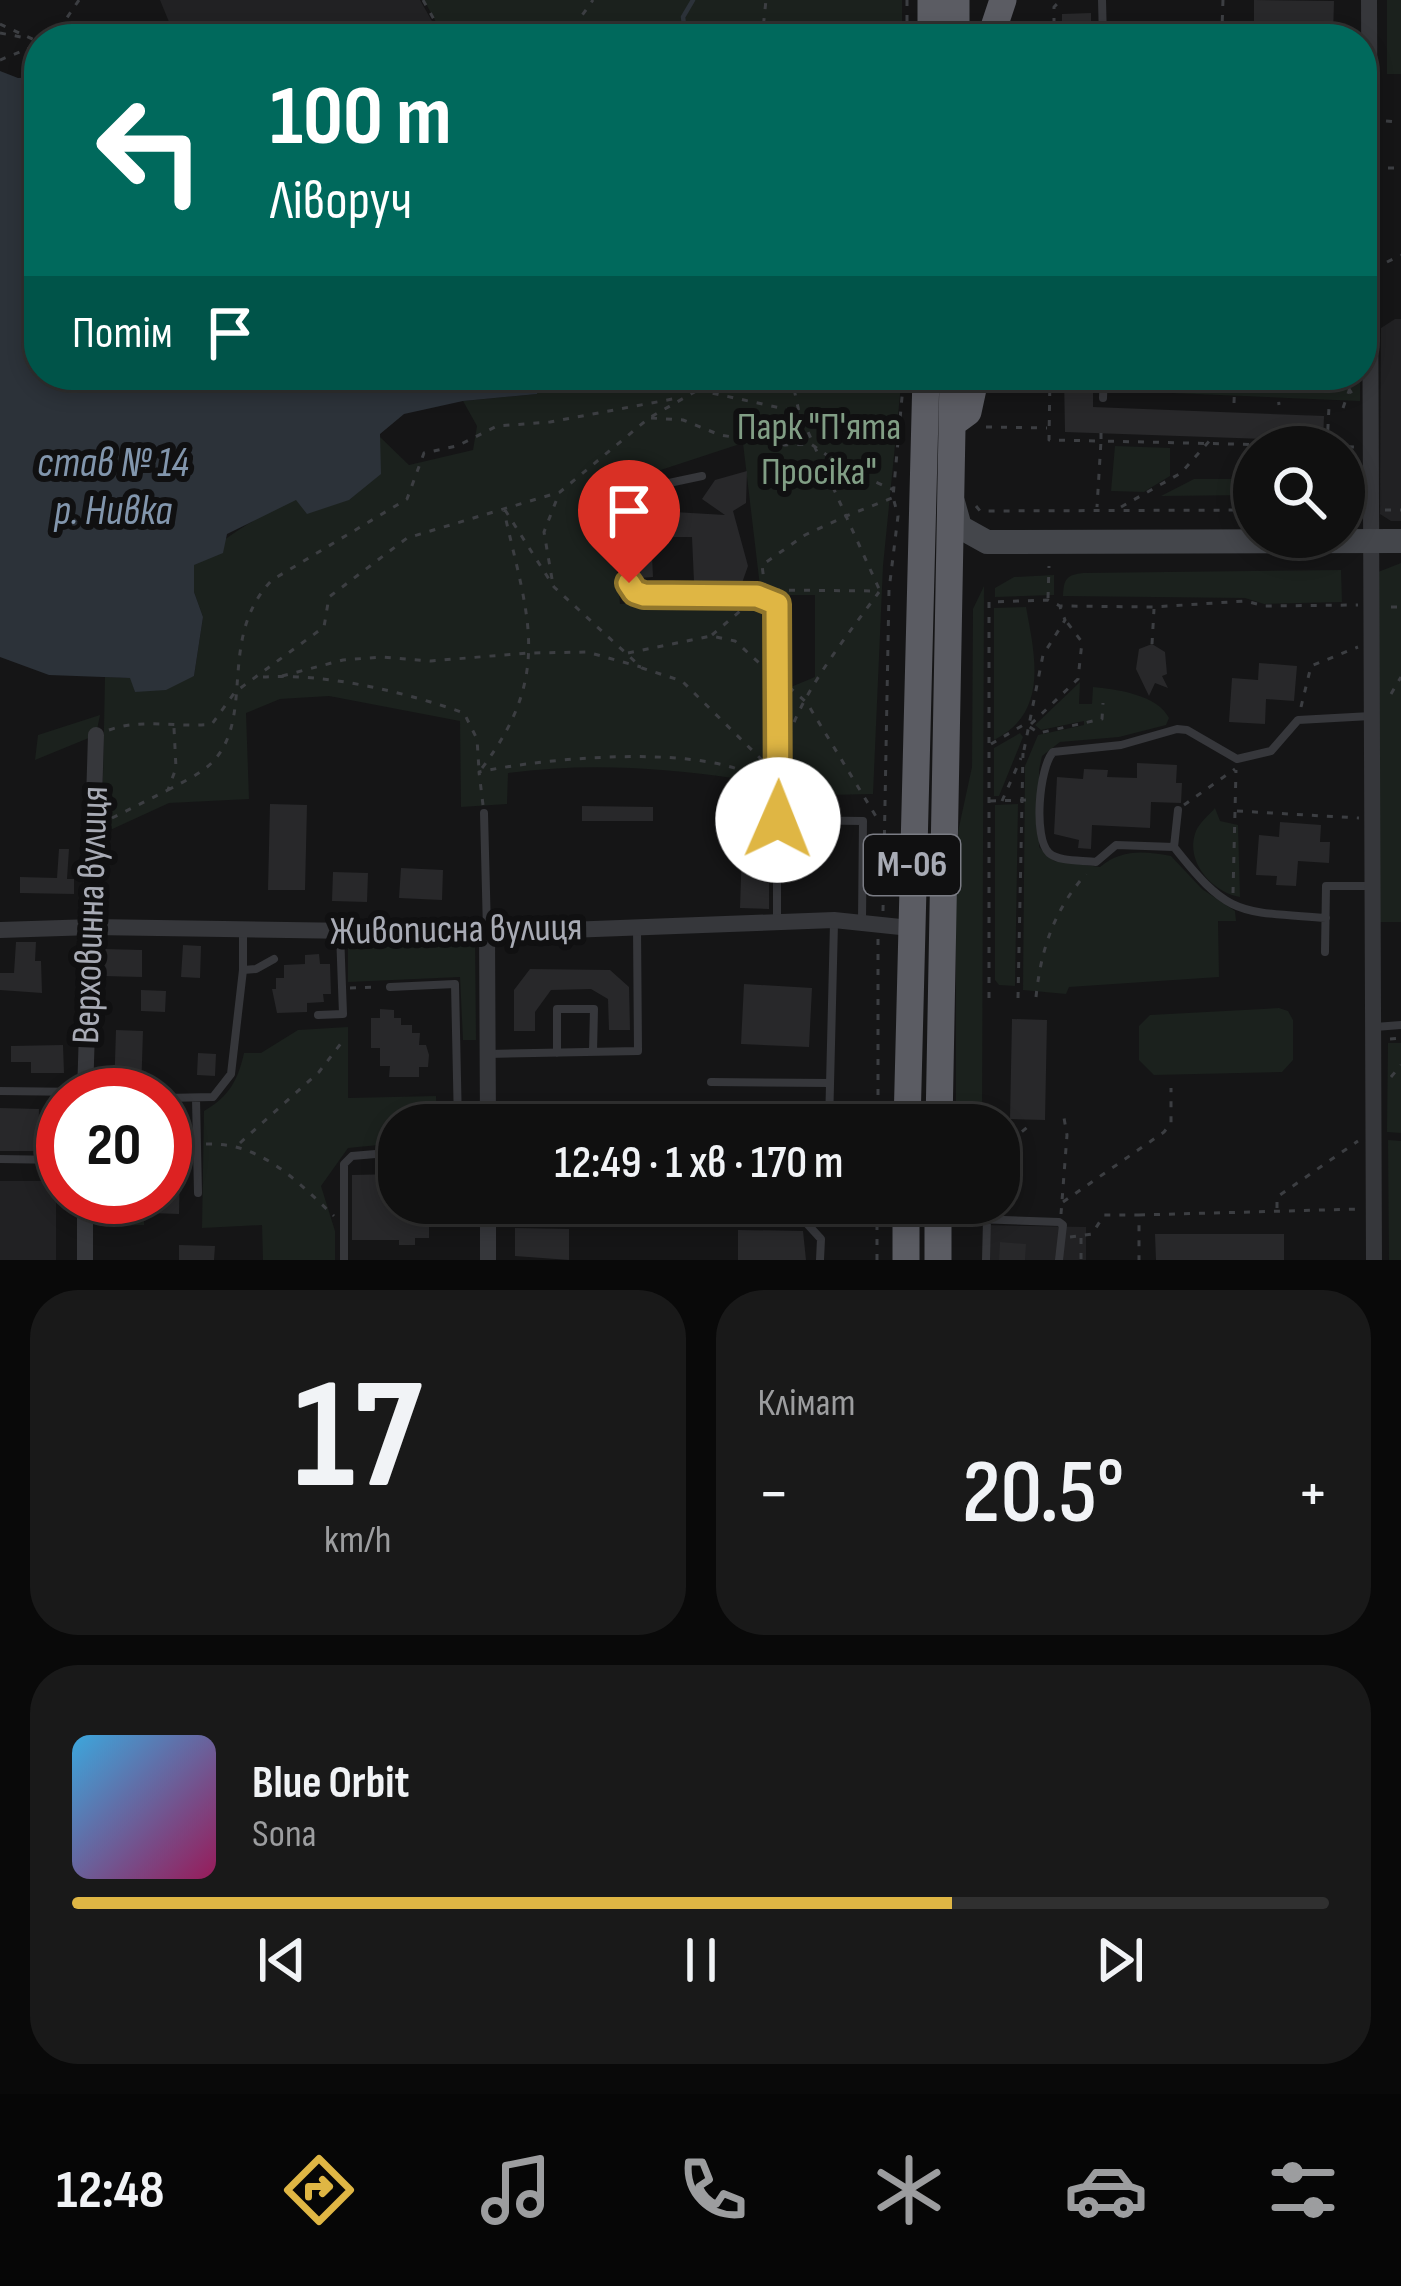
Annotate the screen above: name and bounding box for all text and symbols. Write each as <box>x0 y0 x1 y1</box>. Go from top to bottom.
text: 100 m <box>270 67 452 168</box>
icon: left <box>72 72 228 228</box>
text: Ліворуч <box>270 169 412 234</box>
icon: arrive <box>197 300 263 366</box>
text: Потім <box>72 306 173 361</box>
park label: Парк "П'ята Просіка" <box>737 404 901 496</box>
map controls <box>1233 426 1365 558</box>
button: search <box>1233 426 1365 558</box>
water label: став № 14 р. Нивка <box>37 438 189 537</box>
pin <box>578 460 680 583</box>
icon: arrive <box>596 478 662 544</box>
position arrow <box>715 757 841 883</box>
street label: Верховинна вулиця <box>63 785 119 1045</box>
road number: М-06 <box>864 835 960 895</box>
street label: Живописна вулиця <box>329 904 583 956</box>
speed limit sign: 20 <box>36 1068 192 1224</box>
text: 12:49 · 1 хв · 170 m <box>555 1136 843 1191</box>
text: 17 <box>294 1345 422 1532</box>
text: Клімат <box>758 1380 856 1427</box>
text: 20.5° <box>962 1440 1124 1548</box>
text: − <box>758 1455 790 1534</box>
text: + <box>1297 1455 1329 1534</box>
text: km/h <box>324 1517 391 1564</box>
text: Blue Orbit <box>252 1756 409 1811</box>
text: Sona <box>252 1811 317 1858</box>
icon: previous <box>249 1927 315 1993</box>
icon: pause <box>668 1927 734 1993</box>
icon: next <box>1087 1927 1153 1993</box>
icon: directions <box>277 2148 361 2232</box>
icon: music <box>474 2148 558 2232</box>
icon: phone <box>671 2148 755 2232</box>
icon: climate <box>867 2148 951 2232</box>
icon: car <box>1064 2148 1148 2232</box>
icon: filters <box>1261 2148 1345 2232</box>
text: 12:48 <box>56 2158 165 2223</box>

